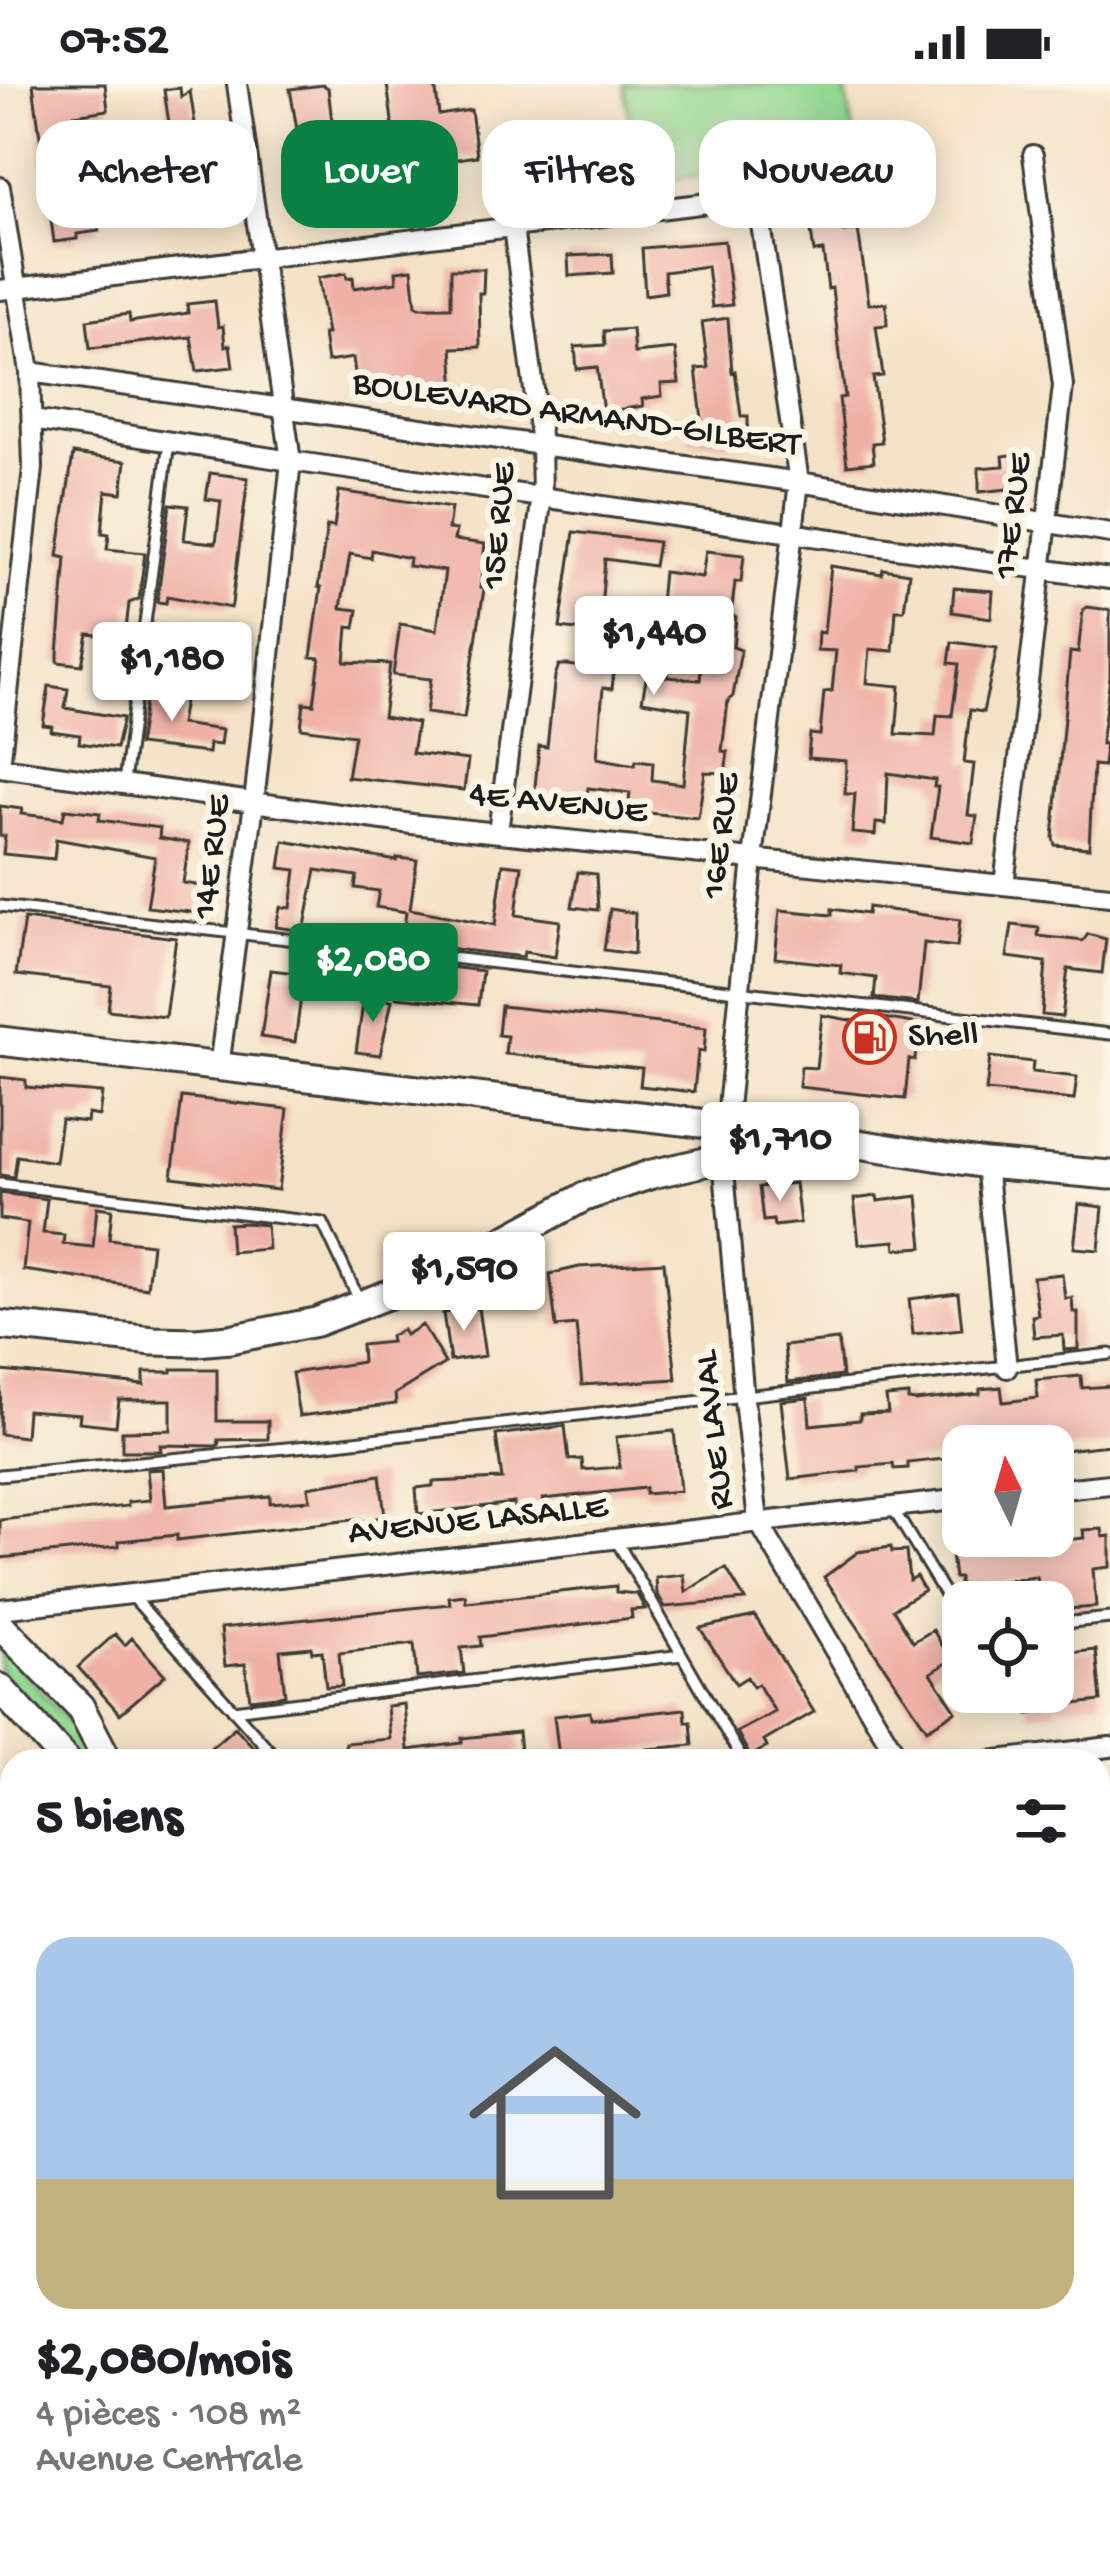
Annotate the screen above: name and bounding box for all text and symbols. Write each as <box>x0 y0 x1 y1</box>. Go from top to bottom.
text: 07:52 <box>60 16 169 69</box>
chip: Acheter <box>36 120 257 228</box>
chip: Louer <box>281 120 458 228</box>
chip: Filtres <box>482 120 675 228</box>
chip: Nouveau <box>699 120 936 228</box>
street label: BOULEVARD ARMAND-GILBERT <box>349 363 805 469</box>
street label: 17E RUE <box>986 449 1044 582</box>
street label: 15E RUE <box>474 460 528 592</box>
pin: $1,440 <box>556 596 752 698</box>
text: $1,440 <box>602 612 706 658</box>
pin: $1,180 <box>74 622 270 724</box>
text: $1,180 <box>120 638 224 684</box>
street label: 16E RUE <box>694 769 752 902</box>
street label: 4E AVENUE <box>467 774 651 836</box>
street label: 14E RUE <box>185 791 243 922</box>
pin: $2,080 <box>275 923 471 1025</box>
text: $2,080 <box>316 939 430 985</box>
fuel station icon: Shell <box>841 1009 897 1065</box>
place label: Shell <box>908 1016 978 1059</box>
pin: $1,710 <box>682 1102 878 1204</box>
text: $1,710 <box>728 1118 832 1164</box>
pin: $1,590 <box>366 1232 562 1334</box>
text: $1,590 <box>410 1248 518 1294</box>
street label: RUE LAVAL <box>686 1347 746 1512</box>
north arrow <box>942 1425 1074 1557</box>
map controls <box>942 1425 1074 1713</box>
street label: AVENUE LASALLE <box>346 1487 611 1557</box>
button: locate <box>942 1581 1074 1713</box>
icon: filters <box>1008 1788 1074 1854</box>
text: 5 biens <box>36 1791 182 1851</box>
icon: home <box>447 2015 663 2231</box>
text: $2,080/mois <box>36 2333 291 2393</box>
text: 4 pièces · 108 m² <box>36 2393 302 2439</box>
text: Avenue Centrale <box>36 2439 302 2485</box>

